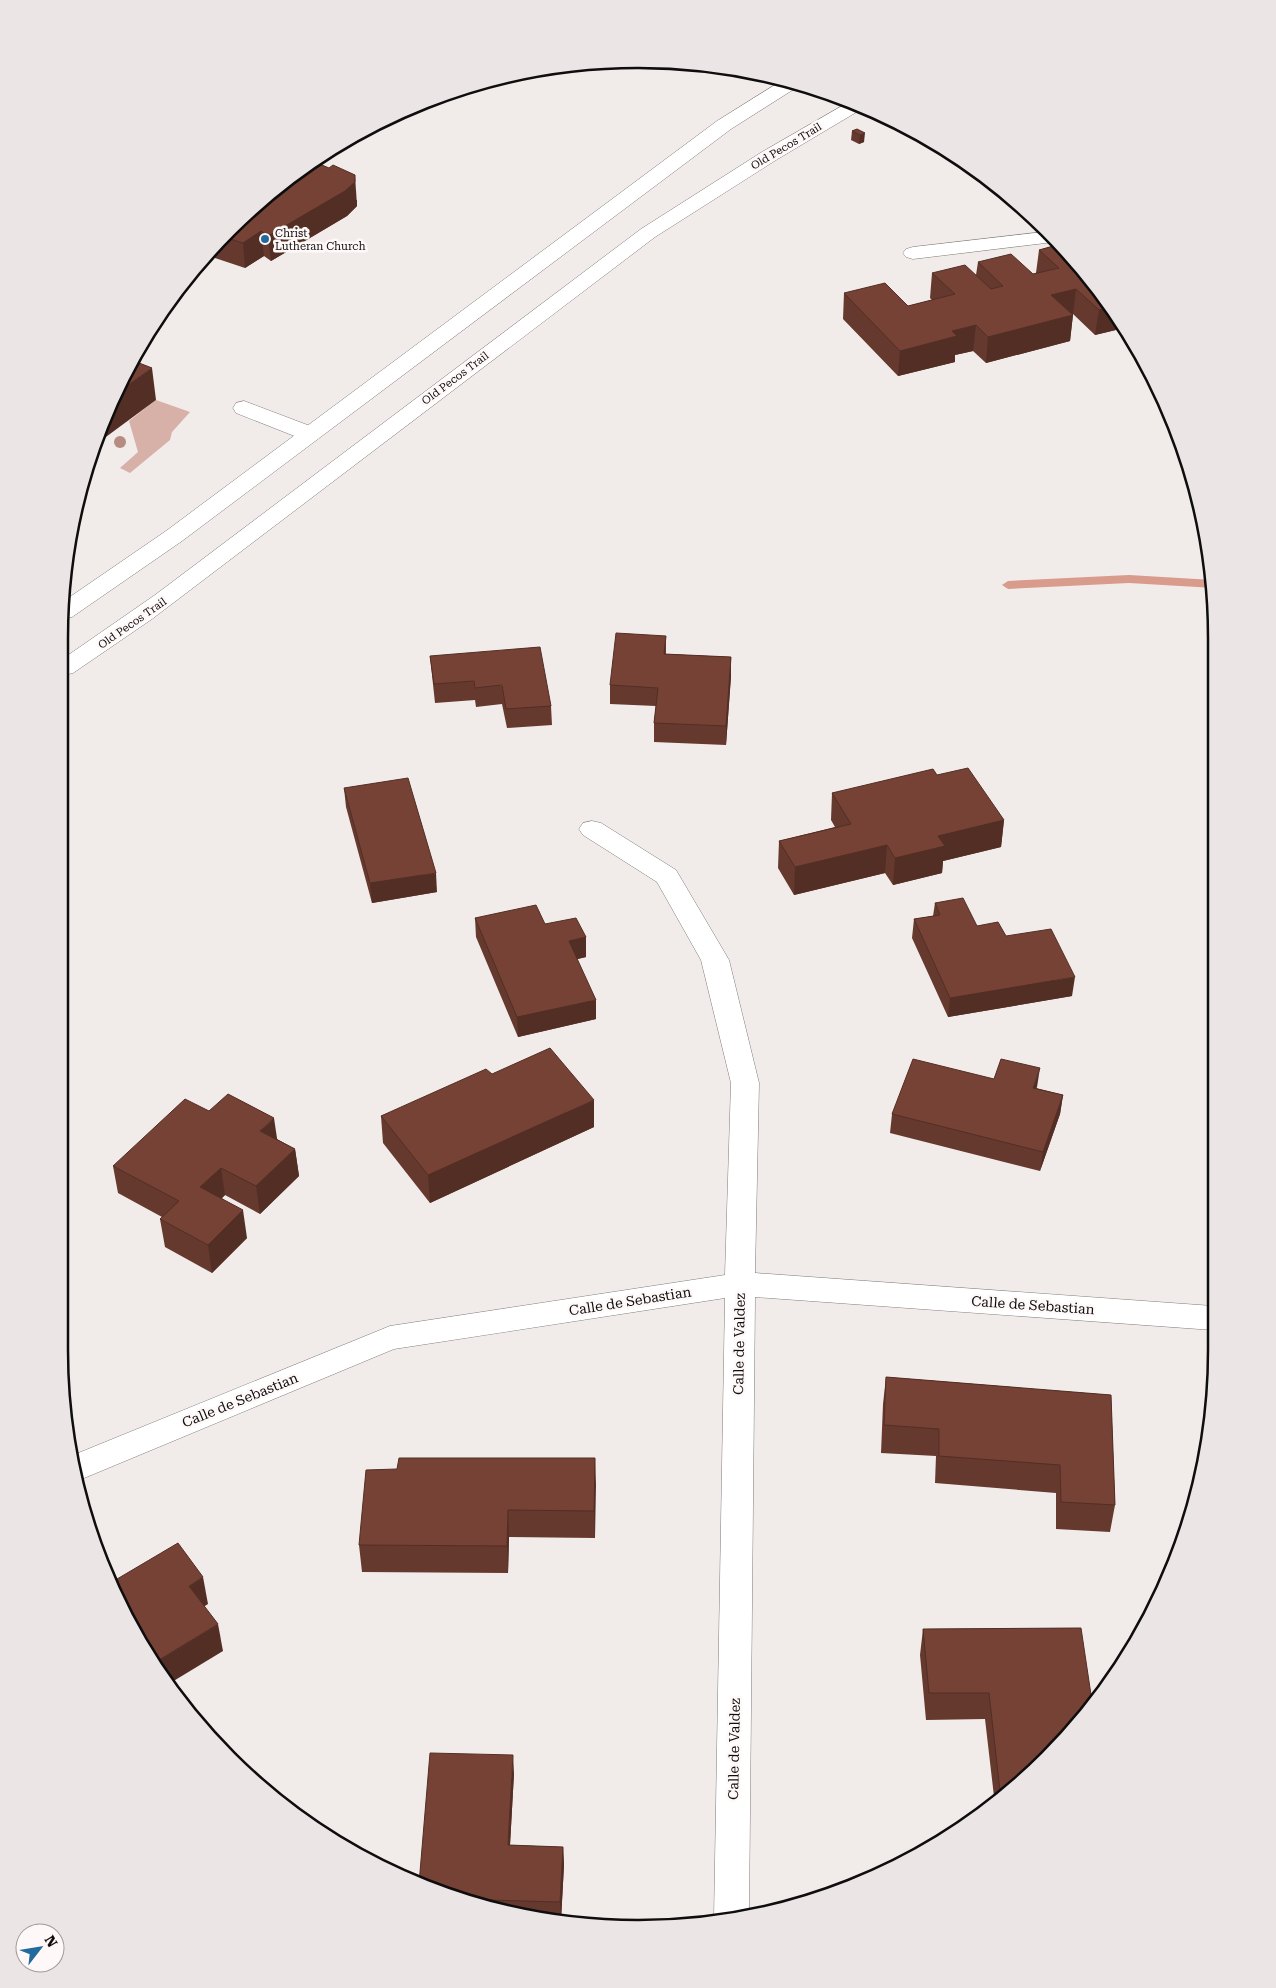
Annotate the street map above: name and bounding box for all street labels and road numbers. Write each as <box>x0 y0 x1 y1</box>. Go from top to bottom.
street label: Old Pecos Trail <box>748 120 825 173</box>
street label: Old Pecos Trail <box>419 349 492 408</box>
street label: Old Pecos Trail <box>96 595 169 652</box>
street label: Calle de Sebastian <box>568 1283 692 1319</box>
street label: Calle de Valdez <box>730 1293 748 1395</box>
street label: Calle de Sebastian <box>971 1293 1095 1317</box>
street label: Calle de Sebastian <box>180 1369 300 1431</box>
street label: Calle de Valdez <box>725 1698 743 1800</box>

